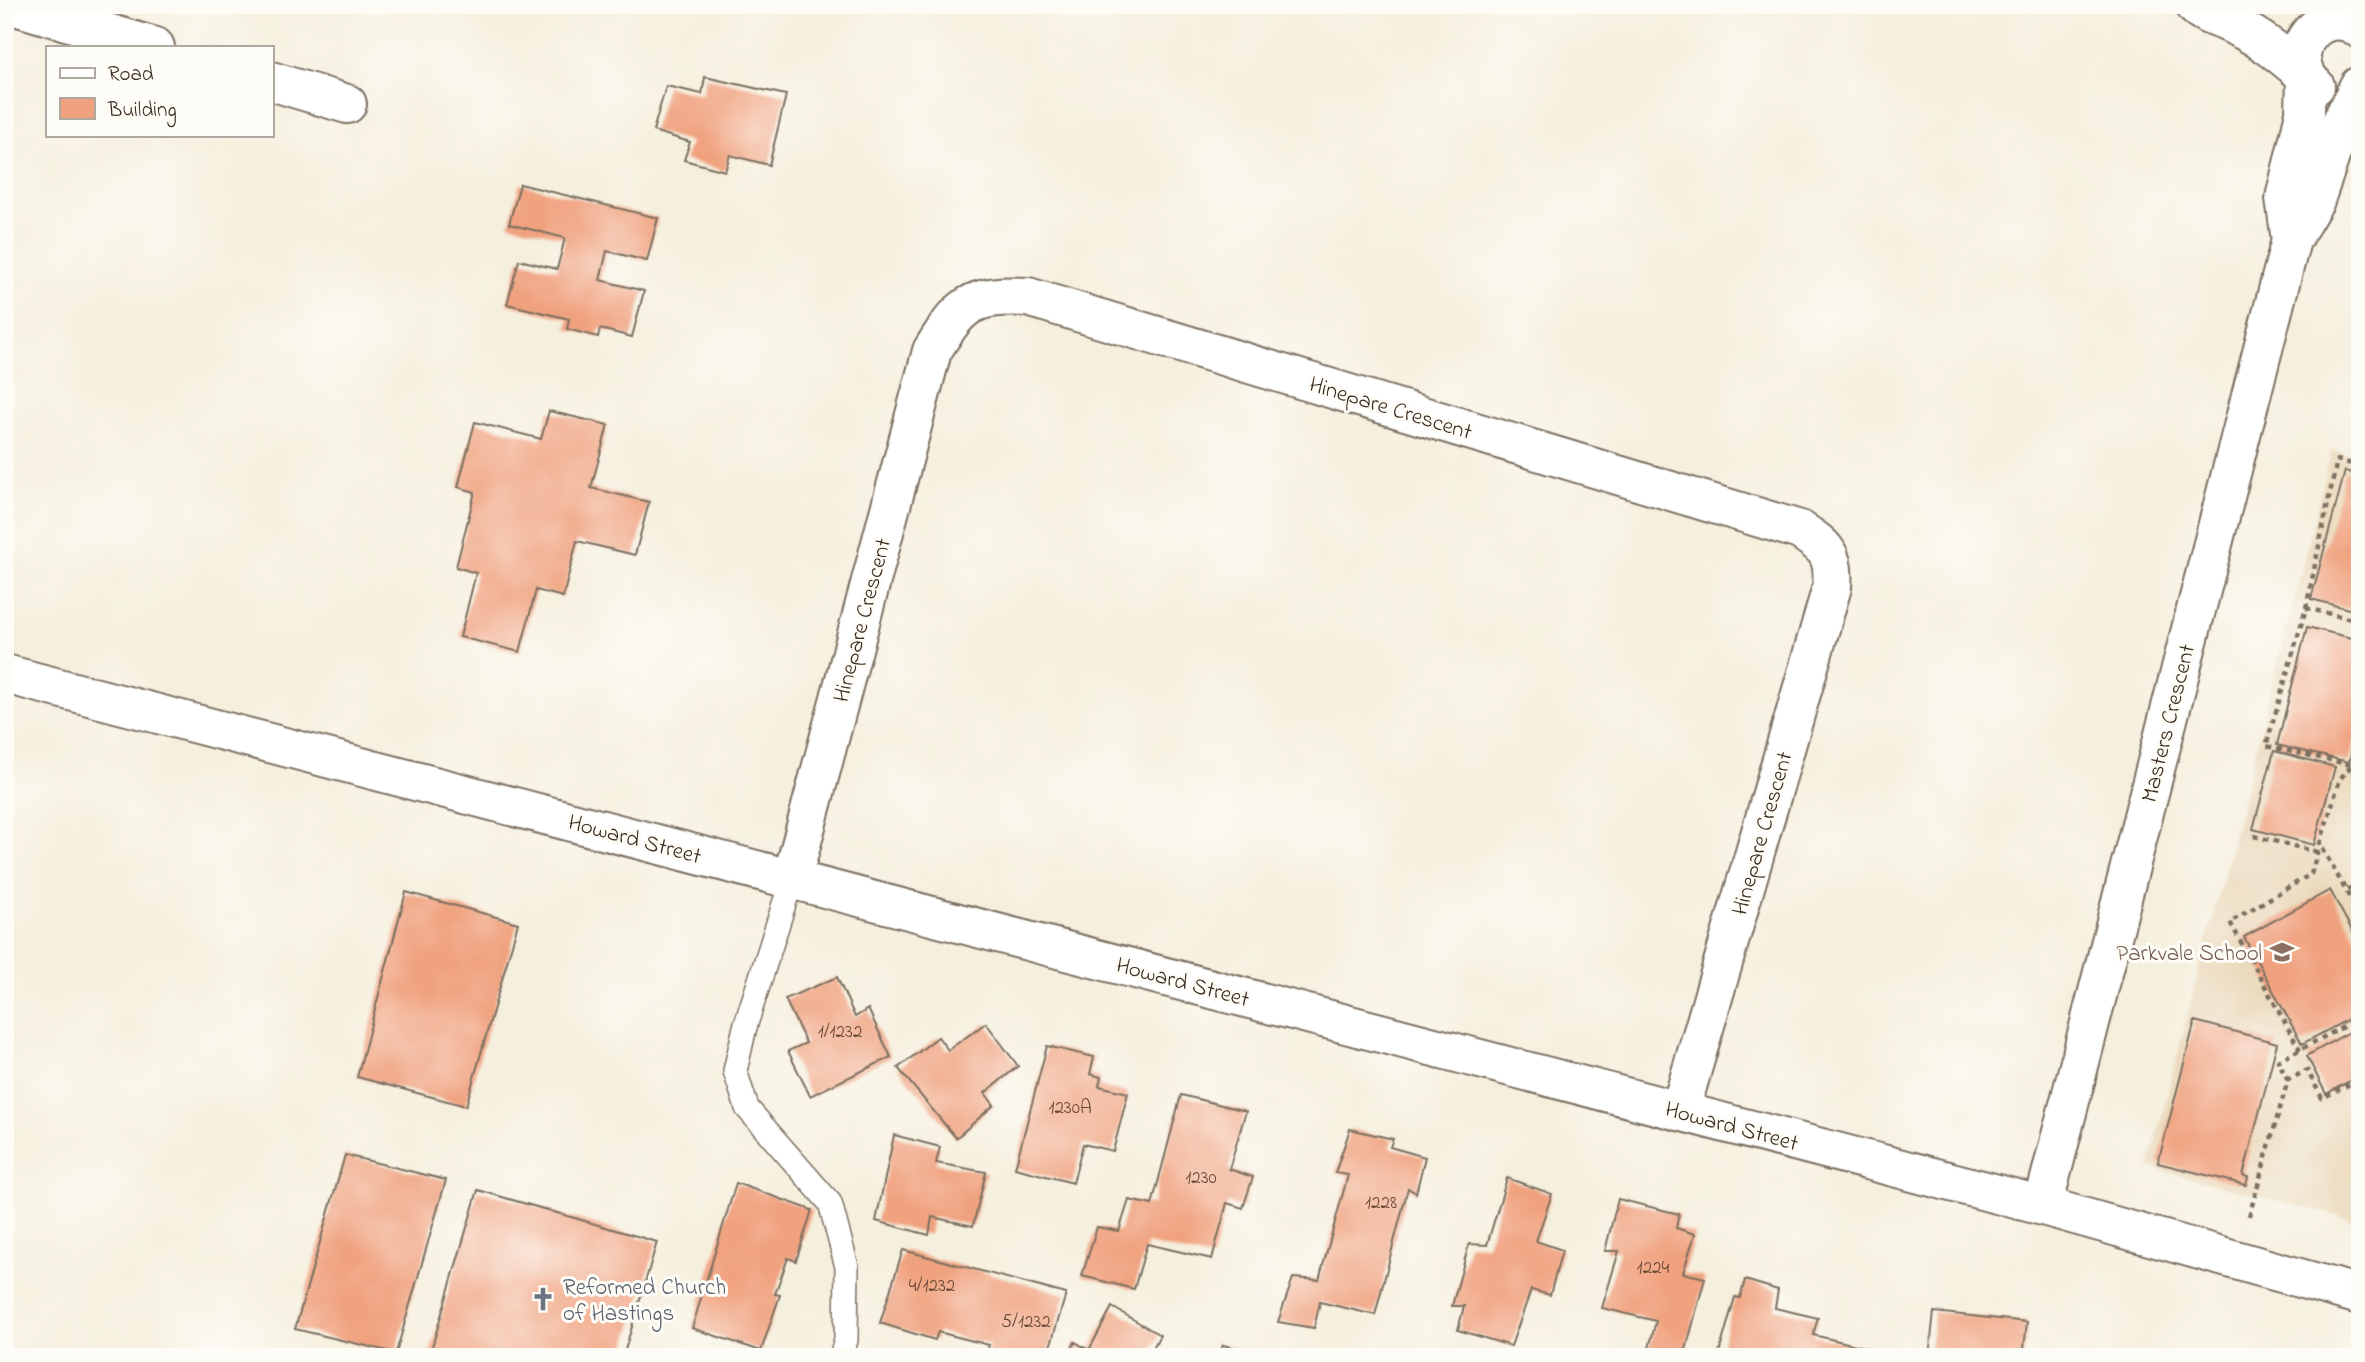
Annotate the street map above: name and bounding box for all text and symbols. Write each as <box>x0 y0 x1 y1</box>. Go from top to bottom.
legend <box>46 46 273 136</box>
text: Road <box>108 60 154 90</box>
text: Building <box>107 96 177 128</box>
street label: Hinepare Crescent <box>1305 369 1476 450</box>
street label: Hinepare Crescent <box>826 535 901 706</box>
street label: Masters Crescent <box>2134 641 2205 806</box>
street label: Hinepare Crescent <box>1724 748 1803 919</box>
street label: Howard Street <box>564 807 705 874</box>
place label: Parkvale School <box>2116 938 2262 971</box>
school or university icon: Parkvale School <box>2268 938 2296 966</box>
street label: Howard Street <box>1112 950 1253 1017</box>
house number: 1/1232 <box>818 1019 862 1046</box>
street label: Howard Street <box>1661 1094 1802 1161</box>
house number: 1230A <box>1048 1095 1092 1122</box>
house number: 1230 <box>1185 1165 1217 1192</box>
house number: 1228 <box>1365 1190 1397 1217</box>
house number: 1224 <box>1637 1255 1670 1282</box>
place label: Reformed Church of Hastings <box>563 1272 726 1332</box>
house number: 4/1232 <box>909 1273 955 1300</box>
church icon: Reformed Church of Hastings <box>529 1285 557 1313</box>
house number: 5/1232 <box>1001 1309 1051 1336</box>

